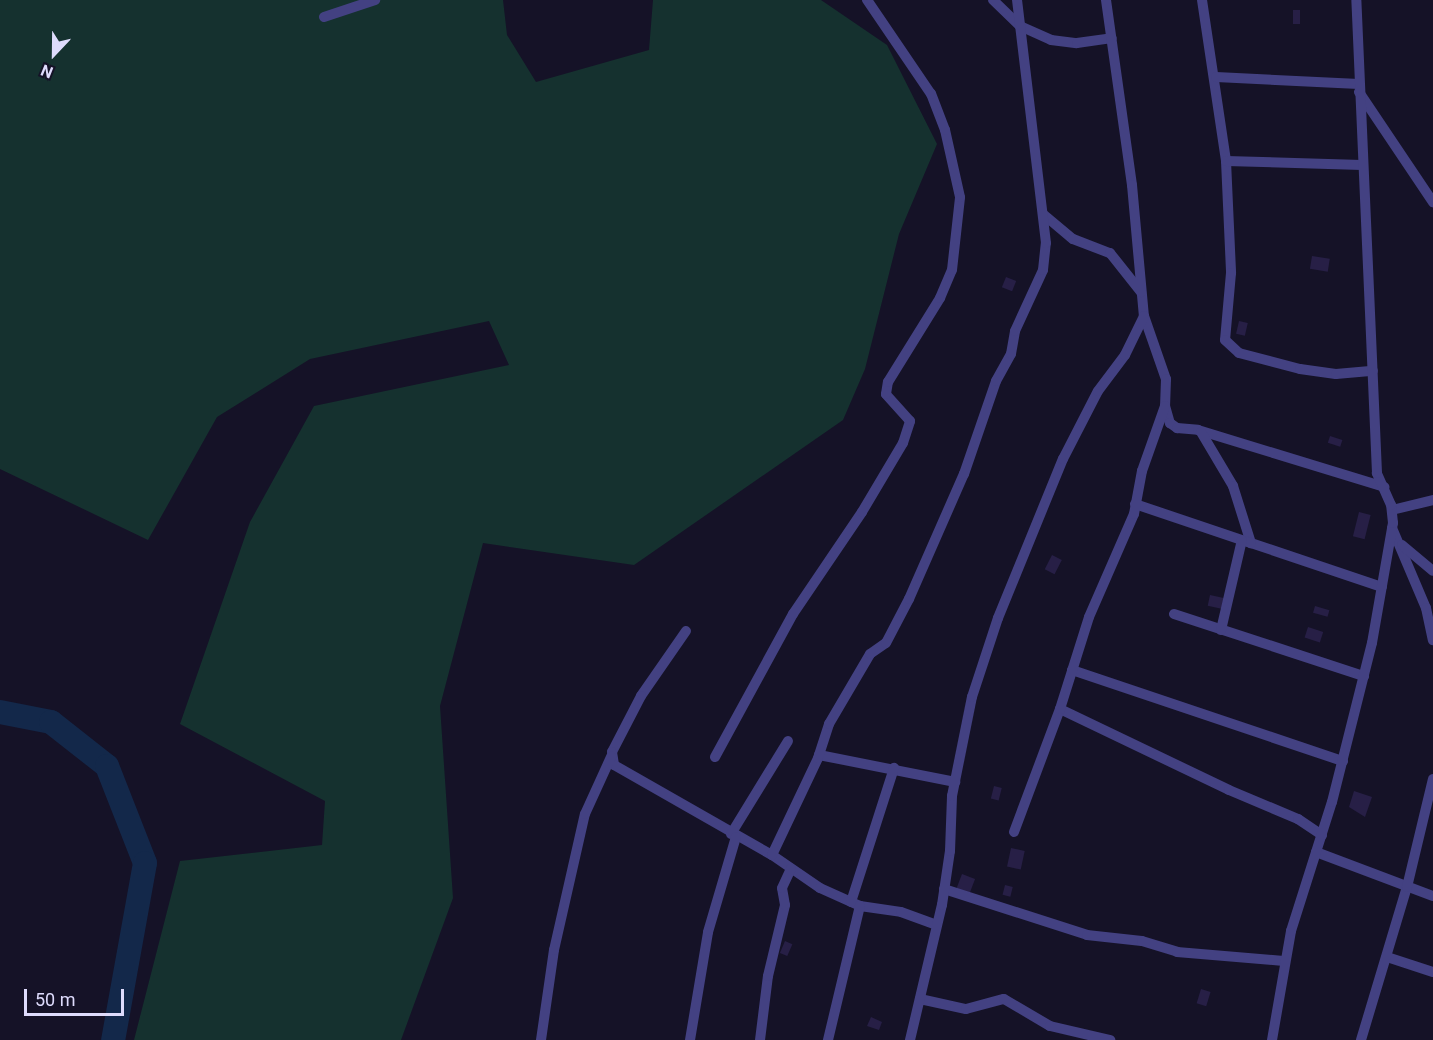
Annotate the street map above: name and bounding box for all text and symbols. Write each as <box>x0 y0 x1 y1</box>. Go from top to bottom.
north arrow <box>24 24 84 84</box>
text: N <box>38 60 56 82</box>
scale bar <box>27 977 128 1015</box>
text: 50 m <box>35 989 75 1010</box>

